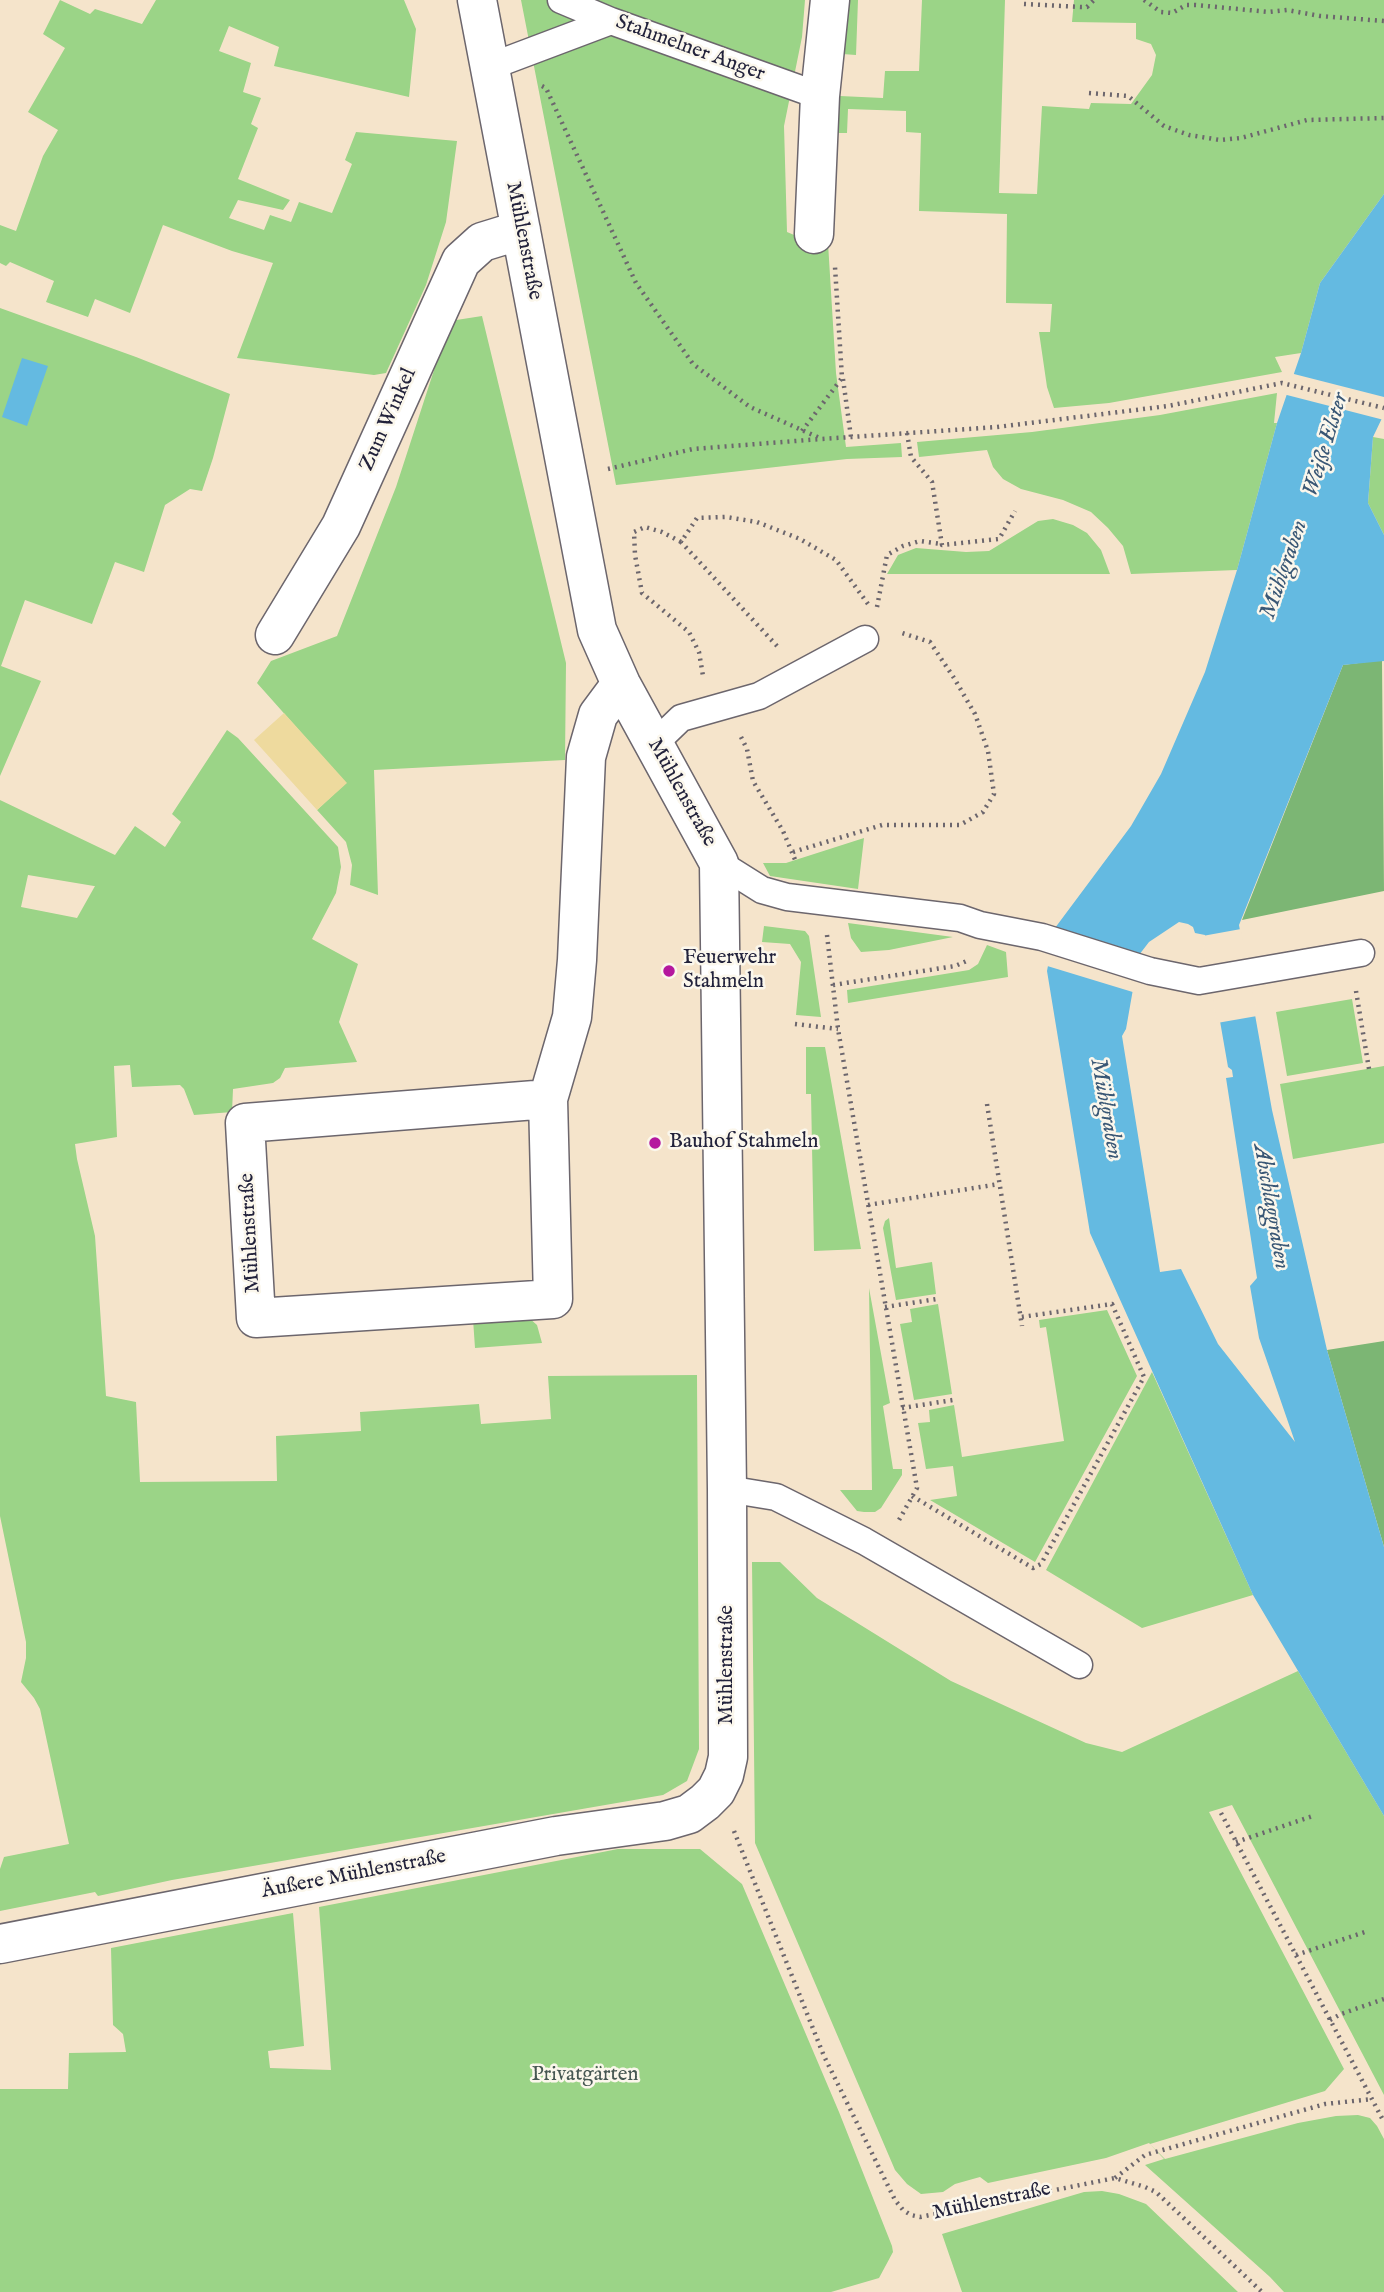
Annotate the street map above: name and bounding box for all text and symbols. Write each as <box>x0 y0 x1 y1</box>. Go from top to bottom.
street label: Stahmelner Anger <box>612 10 768 88</box>
street label: Mühlenstraße <box>499 180 547 302</box>
street label: Zum Winkel <box>355 365 423 475</box>
water label: Weiße Elster <box>1298 390 1356 500</box>
water label: Mühlgraben <box>1255 517 1315 623</box>
street label: Mühlenstraße <box>641 734 721 852</box>
place label: Feuerwehr Stahmeln <box>683 946 776 996</box>
marker: Feuerwehr Stahmeln <box>661 963 677 979</box>
water label: Mühlgraben <box>1083 1056 1127 1162</box>
place label: Bauhof Stahmeln <box>669 1130 818 1156</box>
marker: Bauhof Stahmeln <box>647 1135 663 1151</box>
water label: Abschlaggraben <box>1245 1142 1295 1272</box>
street label: Mühlenstraße <box>235 1172 267 1294</box>
street label: Mühlenstraße <box>715 1605 741 1725</box>
street label: Äußere Mühlenstraße <box>260 1845 448 1905</box>
park label: Privatgärten <box>531 2063 639 2089</box>
street label: Mühlenstraße <box>931 2177 1053 2227</box>

